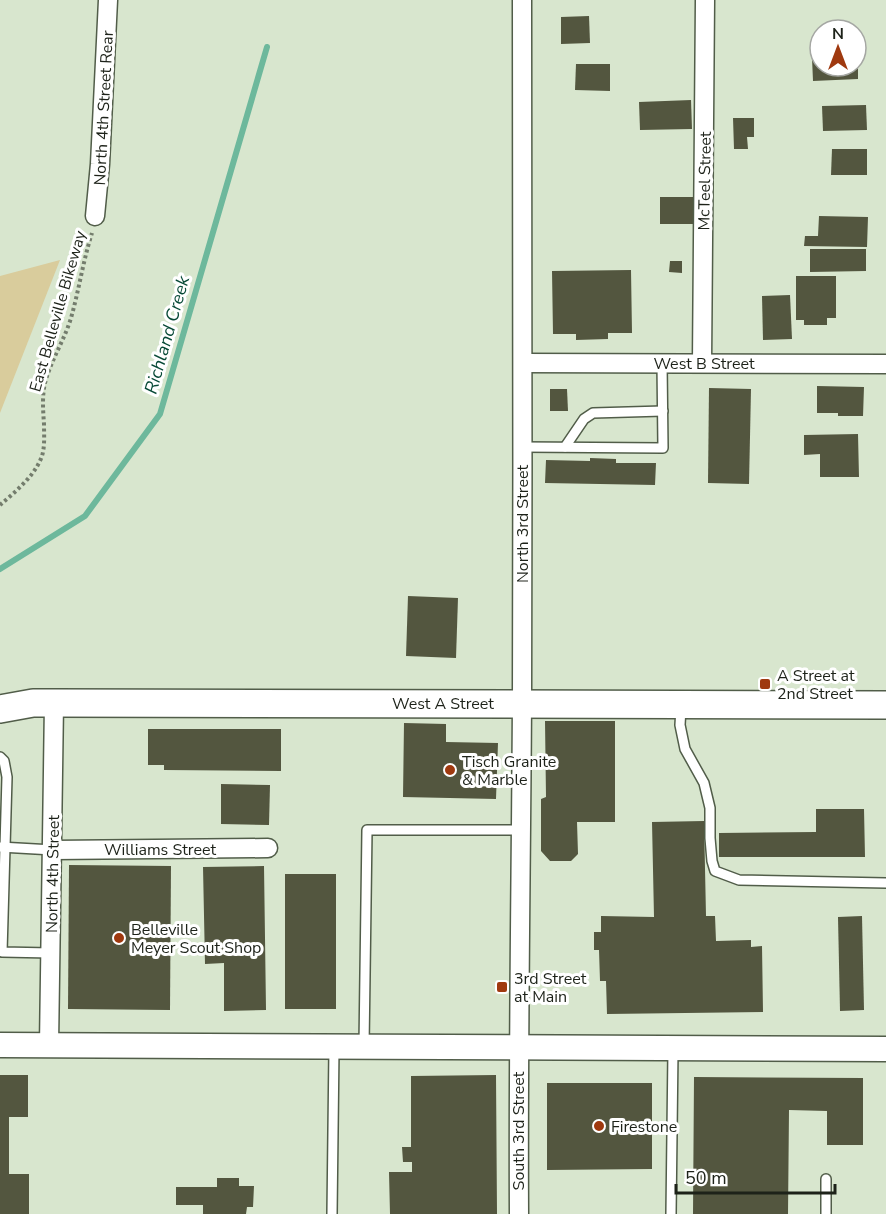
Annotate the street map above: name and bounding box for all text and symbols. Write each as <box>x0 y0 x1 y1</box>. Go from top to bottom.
north arrow <box>808 18 868 78</box>
text: N <box>832 23 844 45</box>
street label: North 4th Street Rear <box>89 30 119 186</box>
street label: McTeel Street <box>693 131 717 231</box>
street label: East Belleville Bikeway <box>24 227 92 394</box>
water label: Richland Creek <box>139 272 196 397</box>
street label: West B Street <box>653 353 755 375</box>
street label: North 3rd Street <box>512 465 534 583</box>
place label: A Street at 2nd Street <box>777 665 855 705</box>
marker: A Street at 2nd Street <box>758 677 772 691</box>
street label: West A Street <box>392 693 494 715</box>
place label: Tisch Granite & Marble <box>462 751 556 791</box>
marker: Tisch Granite & Marble <box>443 763 457 777</box>
street label: North 4th Street <box>41 815 65 933</box>
street label: Williams Street <box>104 839 216 861</box>
place label: Belleville Meyer Scout Shop <box>131 919 261 959</box>
marker: Belleville Meyer Scout Shop <box>112 931 126 945</box>
place label: 3rd Street at Main <box>514 968 587 1008</box>
marker: 3rd Street at Main <box>495 980 509 994</box>
street label: South 3rd Street <box>508 1071 530 1190</box>
place label: Firestone <box>611 1116 677 1138</box>
marker: Firestone <box>592 1119 606 1133</box>
scale bar <box>676 1157 835 1195</box>
text: 50 m <box>685 1166 727 1190</box>

